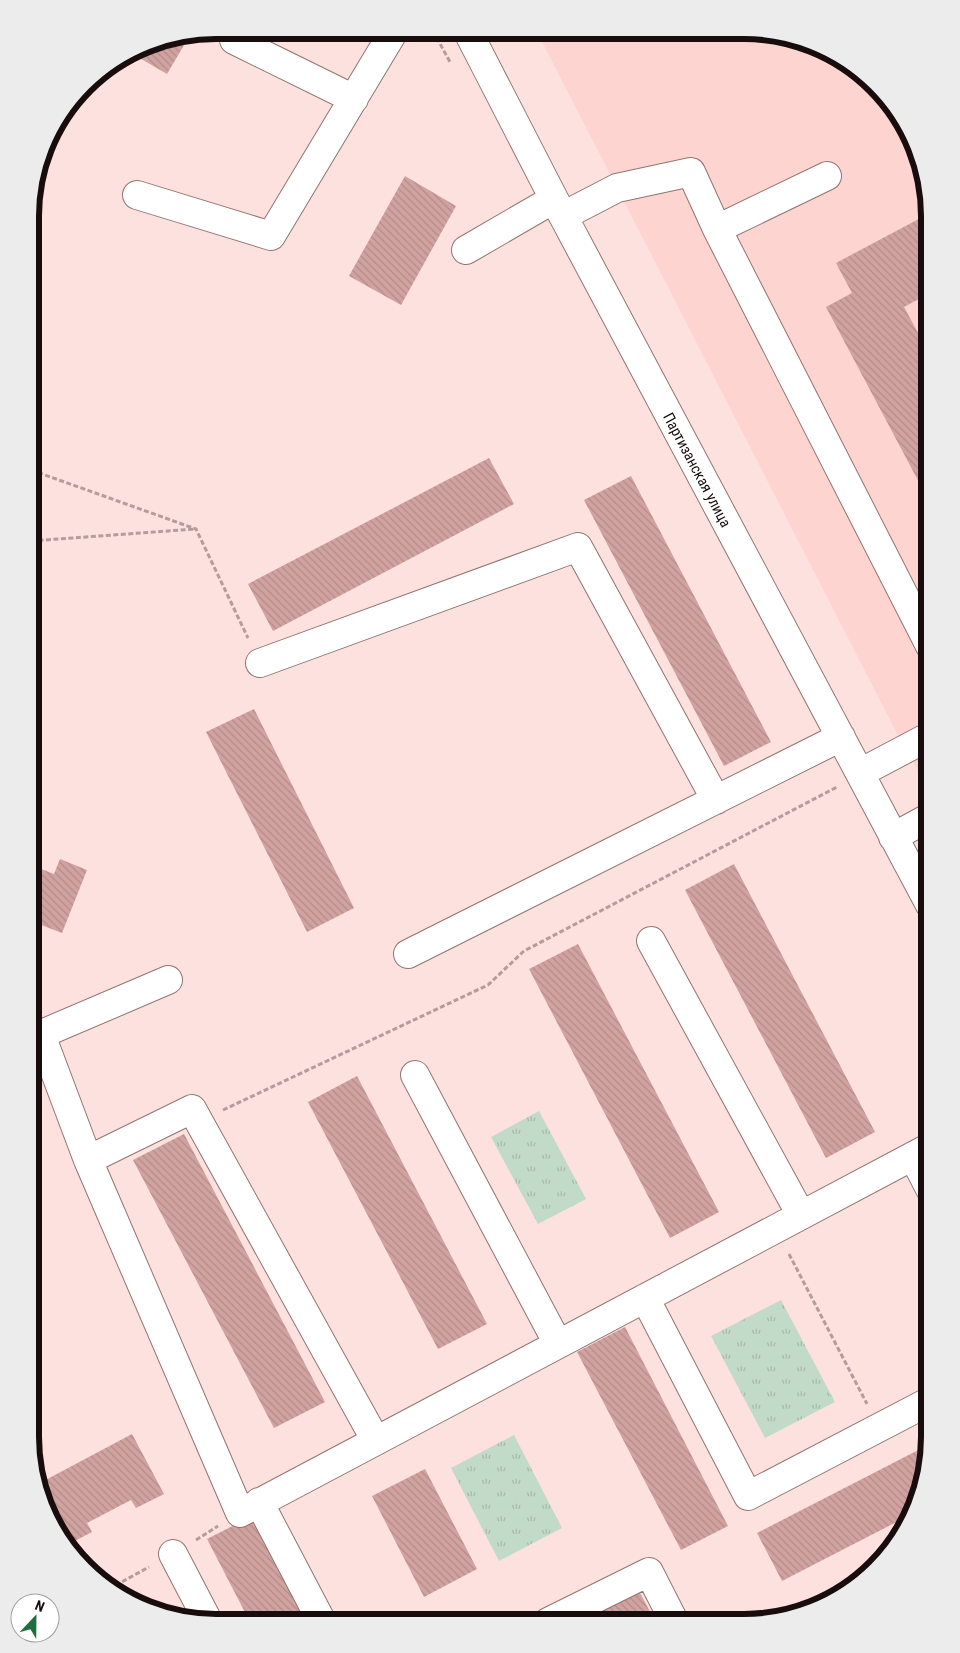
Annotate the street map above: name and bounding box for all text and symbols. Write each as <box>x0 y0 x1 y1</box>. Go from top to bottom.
street label: Партизанская улица <box>659 410 735 530</box>
north arrow <box>10 1593 60 1643</box>
text: N <box>33 1597 47 1615</box>

